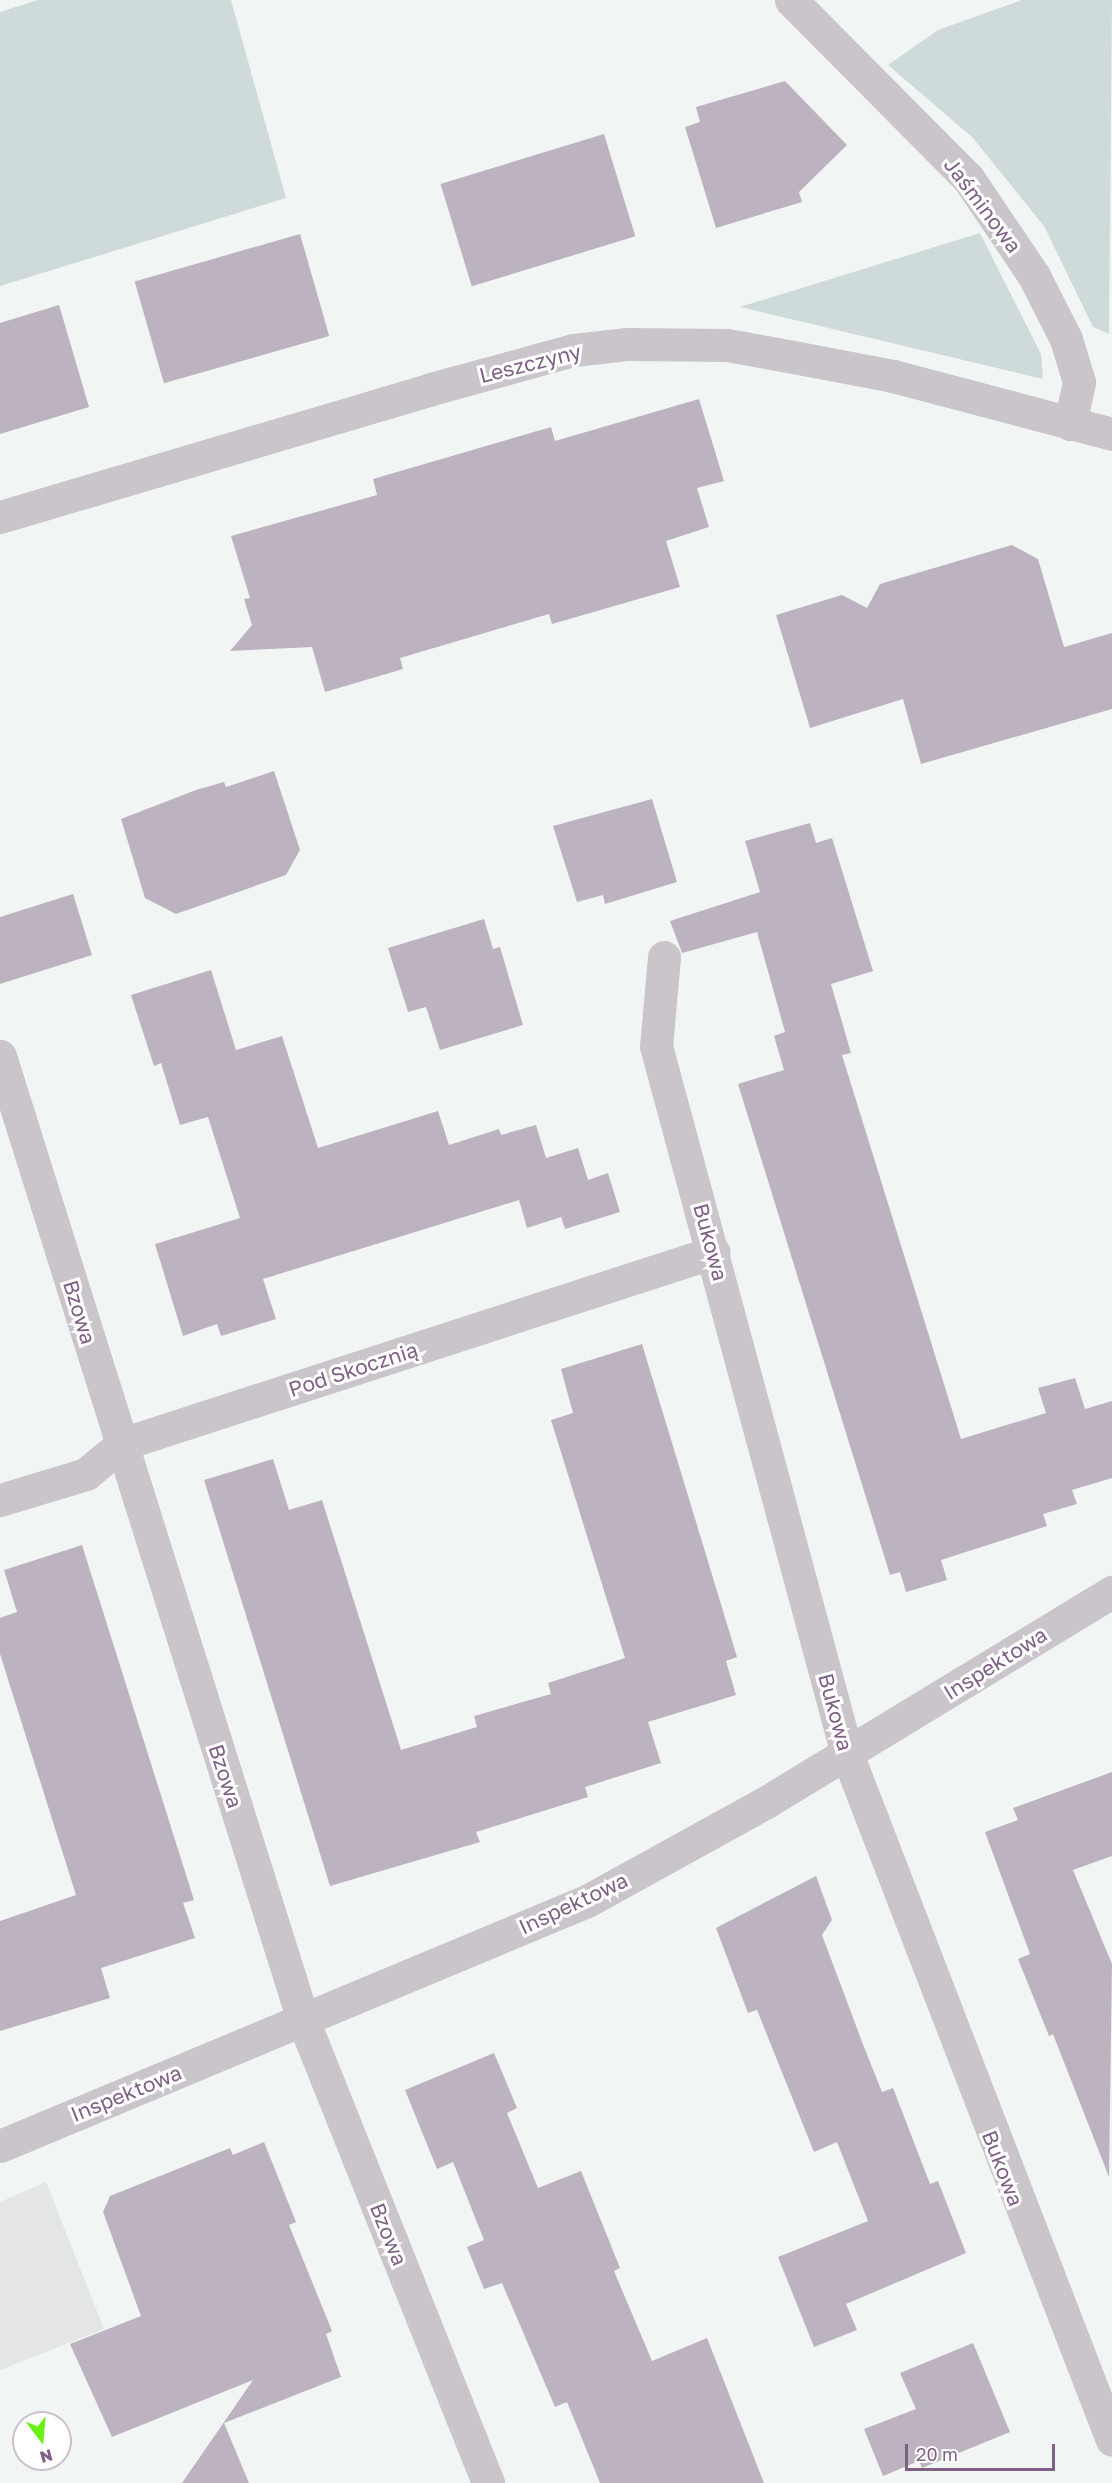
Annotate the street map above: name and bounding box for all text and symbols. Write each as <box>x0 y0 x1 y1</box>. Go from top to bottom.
street label: Jaśminowa <box>939 152 1027 258</box>
street label: Leszczyny <box>476 338 584 388</box>
street label: Bukowa <box>689 1201 733 1283</box>
street label: Bzowa <box>58 1277 102 1347</box>
street label: Pod Skocznią <box>285 1336 421 1402</box>
street label: Inspektowa <box>939 1621 1051 1705</box>
street label: Bukowa <box>814 1671 858 1753</box>
street label: Bzowa <box>204 1741 248 1811</box>
street label: Inspektowa <box>515 1867 631 1939</box>
street label: Inspektowa <box>67 2059 185 2127</box>
street label: Bukowa <box>977 2127 1029 2209</box>
street label: Bzowa <box>365 2199 413 2269</box>
north arrow <box>12 2411 72 2471</box>
scale bar <box>908 2432 1058 2470</box>
text: 20 m <box>916 2443 958 2465</box>
text: N <box>38 2445 55 2468</box>

